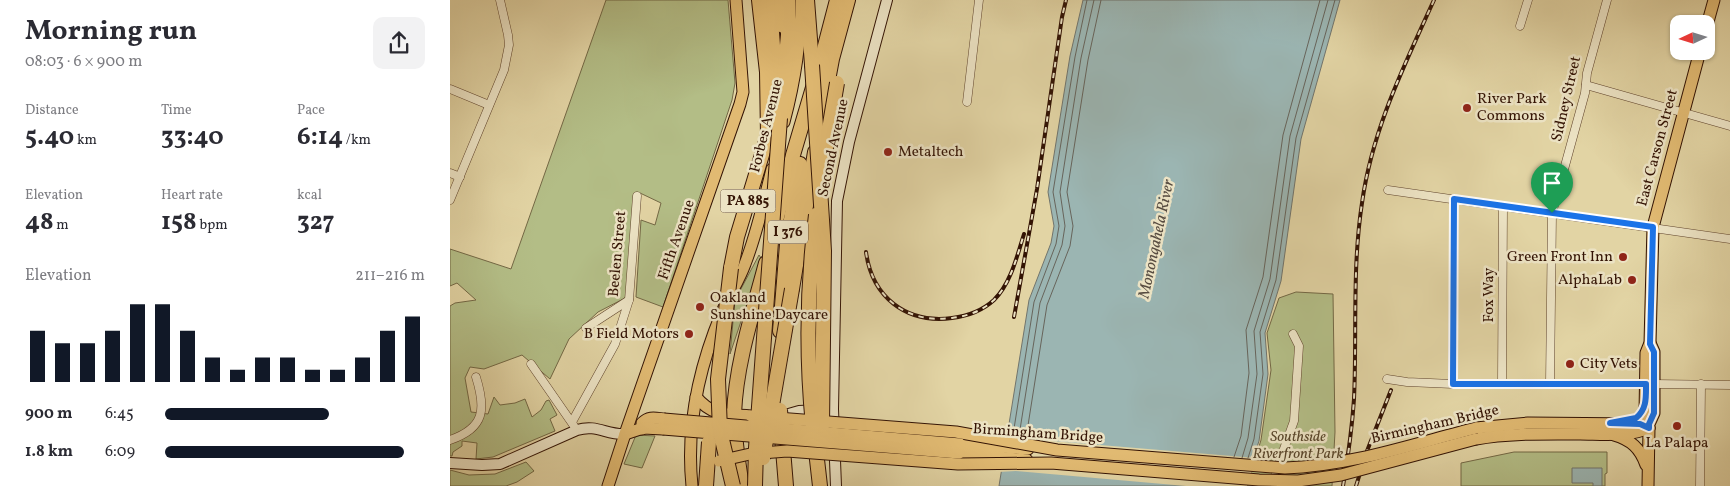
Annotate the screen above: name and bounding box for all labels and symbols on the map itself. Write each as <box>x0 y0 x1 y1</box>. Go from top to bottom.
north arrow <box>1670 15 1715 60</box>
street label: Sidney Street <box>1547 54 1587 144</box>
street label: Forbes Avenue <box>745 77 789 175</box>
street label: East Carson Street <box>1632 87 1684 209</box>
place label: River Park Commons <box>1477 89 1547 127</box>
street label: Second Avenue <box>813 97 855 199</box>
marker: River Park Commons <box>1461 102 1473 114</box>
place label: Metaltech <box>898 142 964 163</box>
marker: Metaltech <box>882 146 894 158</box>
pin <box>1531 162 1573 213</box>
water label: Monongahela River <box>1133 177 1181 301</box>
road number: PA 885 <box>720 190 776 212</box>
street label: Fifth Avenue <box>653 197 701 283</box>
street label: Beelen Street <box>604 210 632 298</box>
road number: I 376 <box>768 220 808 243</box>
place label: Green Front Inn <box>1507 247 1613 268</box>
marker: Green Front Inn <box>1617 251 1629 263</box>
street label: Fox Way <box>1479 268 1500 322</box>
place label: AlphaLab <box>1558 270 1622 291</box>
marker: AlphaLab <box>1626 274 1638 286</box>
place label: Oakland Sunshine Daycare <box>710 288 828 326</box>
marker: Oakland Sunshine Daycare <box>694 301 706 313</box>
place label: B Field Motors <box>584 324 679 345</box>
marker: B Field Motors <box>683 328 695 340</box>
place label: City Vets <box>1580 354 1637 375</box>
marker: City Vets <box>1564 358 1576 370</box>
street label: Birmingham Bridge <box>1369 400 1501 450</box>
street label: Birmingham Bridge <box>972 419 1104 449</box>
marker: La Palapa <box>1671 420 1683 432</box>
park label: Southside Riverfront Park <box>1253 427 1344 465</box>
place label: La Palapa <box>1645 433 1709 454</box>

